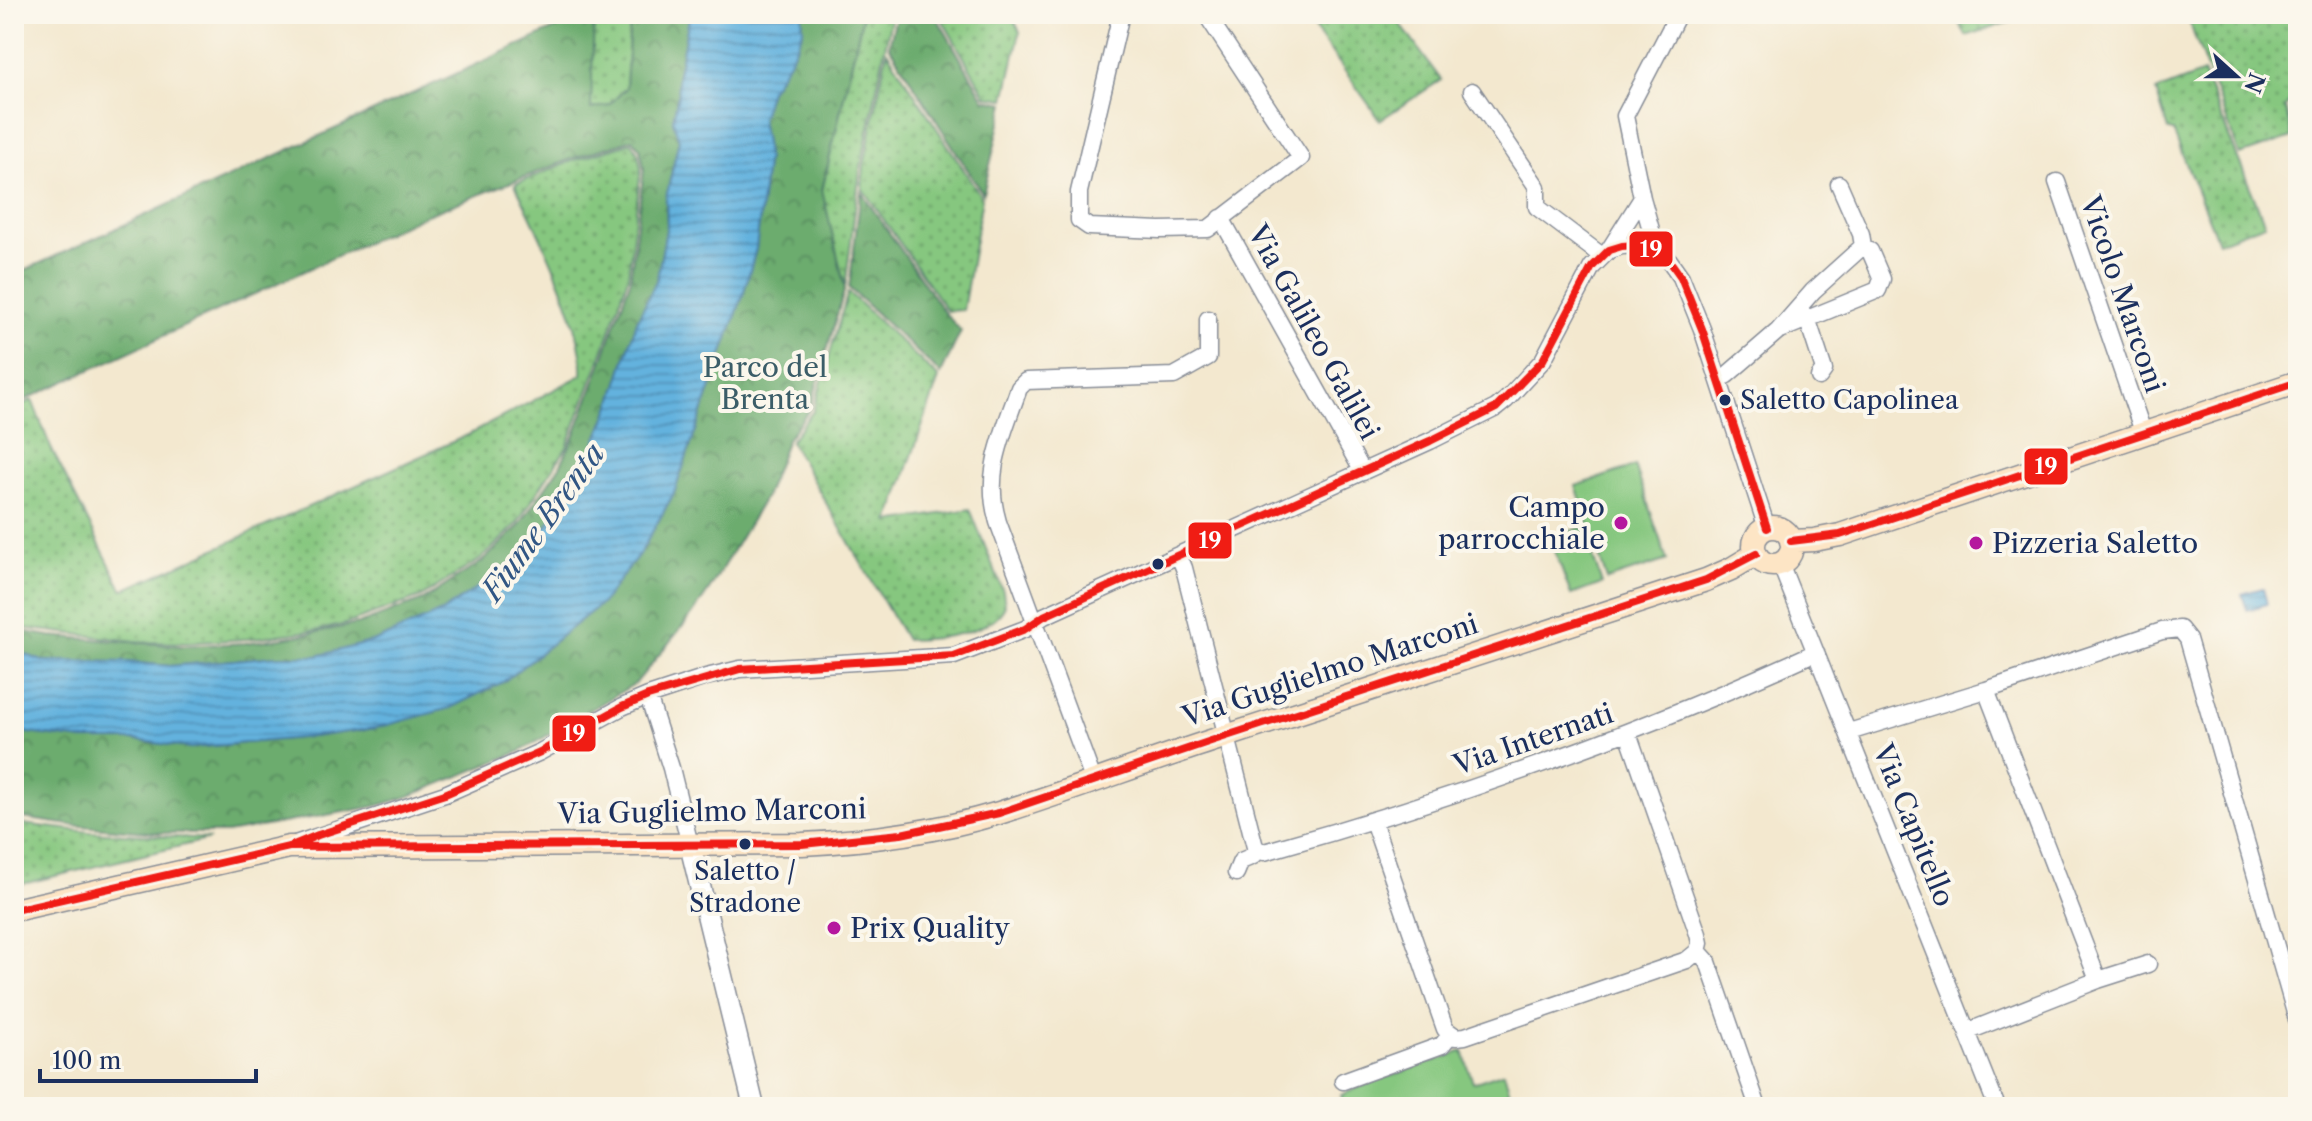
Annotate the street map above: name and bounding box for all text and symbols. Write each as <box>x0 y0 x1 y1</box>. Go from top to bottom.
north arrow <box>2196 36 2276 116</box>
text: N <box>2238 69 2270 97</box>
street label: Vicolo Marconi <box>2073 190 2173 397</box>
street label: Via Galileo Galilei <box>1240 218 1387 445</box>
line badge: 19 <box>1628 230 1674 268</box>
text: 19 <box>1639 236 1663 263</box>
park label: Parco del Brenta <box>703 350 827 416</box>
place label: Saletto Capolinea <box>1740 384 1959 416</box>
marker: Saletto Capolinea <box>1717 392 1733 408</box>
water label: Fiume Brenta <box>472 436 613 610</box>
line badge: 19 <box>2023 447 2069 486</box>
text: 19 <box>2034 453 2058 480</box>
place label: Campo parrocchiale <box>1438 490 1605 556</box>
marker: Campo parrocchiale <box>1612 514 1630 532</box>
line badge: 19 <box>1187 521 1233 560</box>
place label: Pizzeria Saletto <box>1992 526 2198 560</box>
text: 19 <box>1198 527 1222 554</box>
marker: Pizzeria Saletto <box>1967 534 1985 552</box>
unlabelled marker <box>1150 556 1166 572</box>
street label: Via Guglielmo Marconi <box>1177 606 1482 734</box>
street label: Via Internati <box>1448 696 1617 783</box>
line badge: 19 <box>551 714 597 753</box>
text: 19 <box>562 720 586 747</box>
street label: Via Capitello <box>1866 738 1962 911</box>
street label: Via Guglielmo Marconi <box>556 791 867 831</box>
marker: Saletto / Stradone <box>737 836 753 852</box>
place label: Saletto / Stradone <box>689 855 801 919</box>
place label: Prix Quality <box>850 911 1010 945</box>
marker: Prix Quality <box>825 919 843 937</box>
scale bar <box>40 1033 256 1083</box>
text: 100 m <box>52 1046 121 1075</box>

